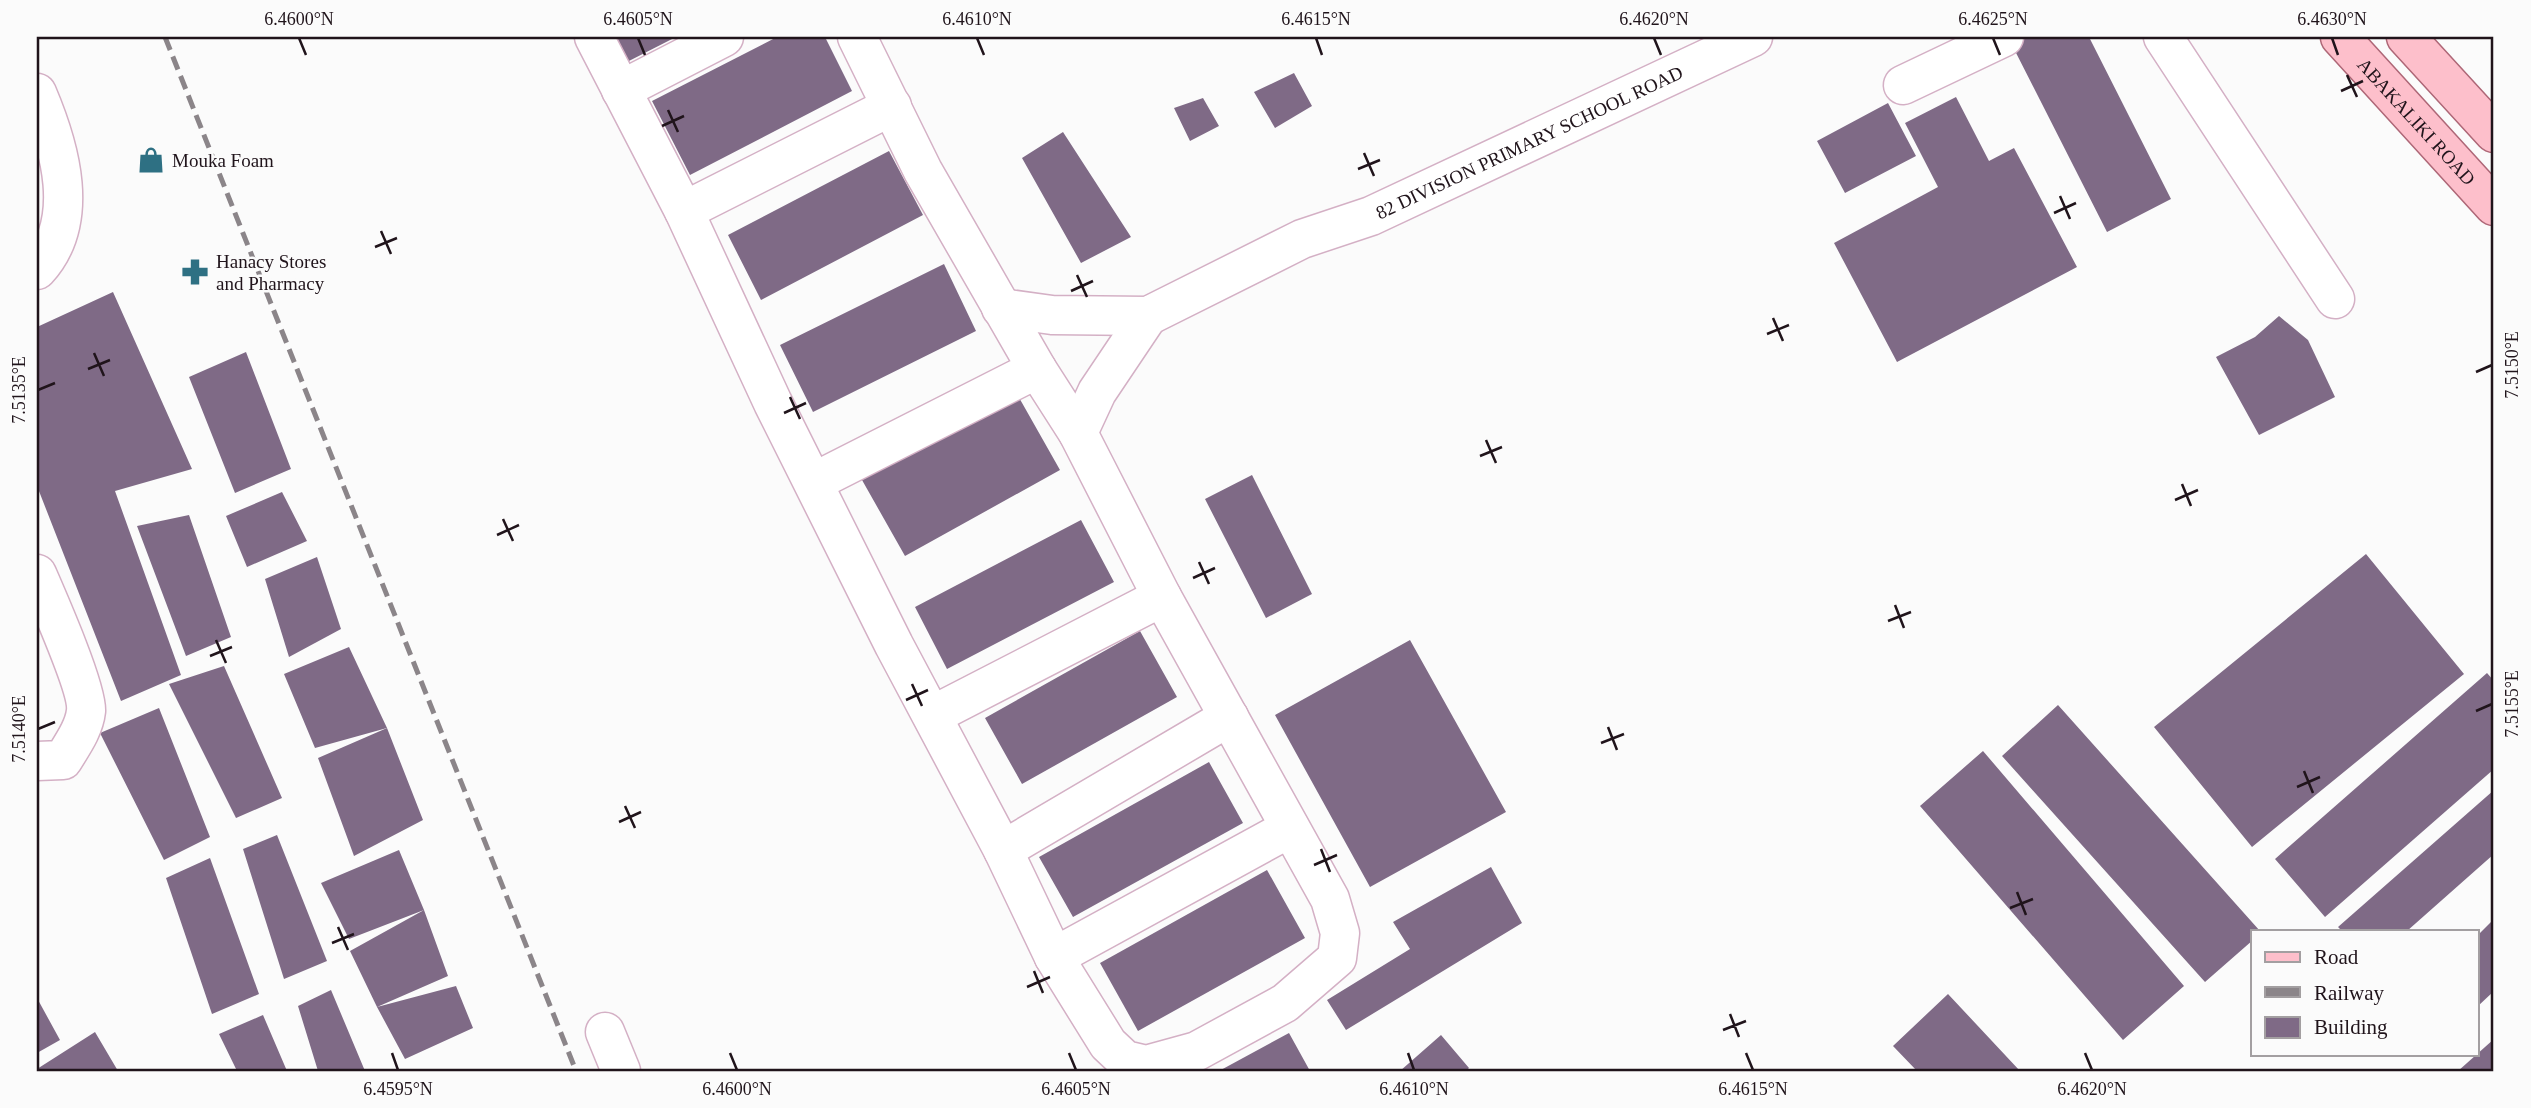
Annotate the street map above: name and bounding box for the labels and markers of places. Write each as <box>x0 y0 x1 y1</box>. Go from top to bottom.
shop icon: Mouka Foam <box>136 145 166 175</box>
place label: Mouka Foam <box>172 150 274 171</box>
place label: Hanacy Stores and Pharmacy <box>216 251 326 294</box>
pharmacy icon: Hanacy Stores and Pharmacy <box>180 257 210 287</box>

